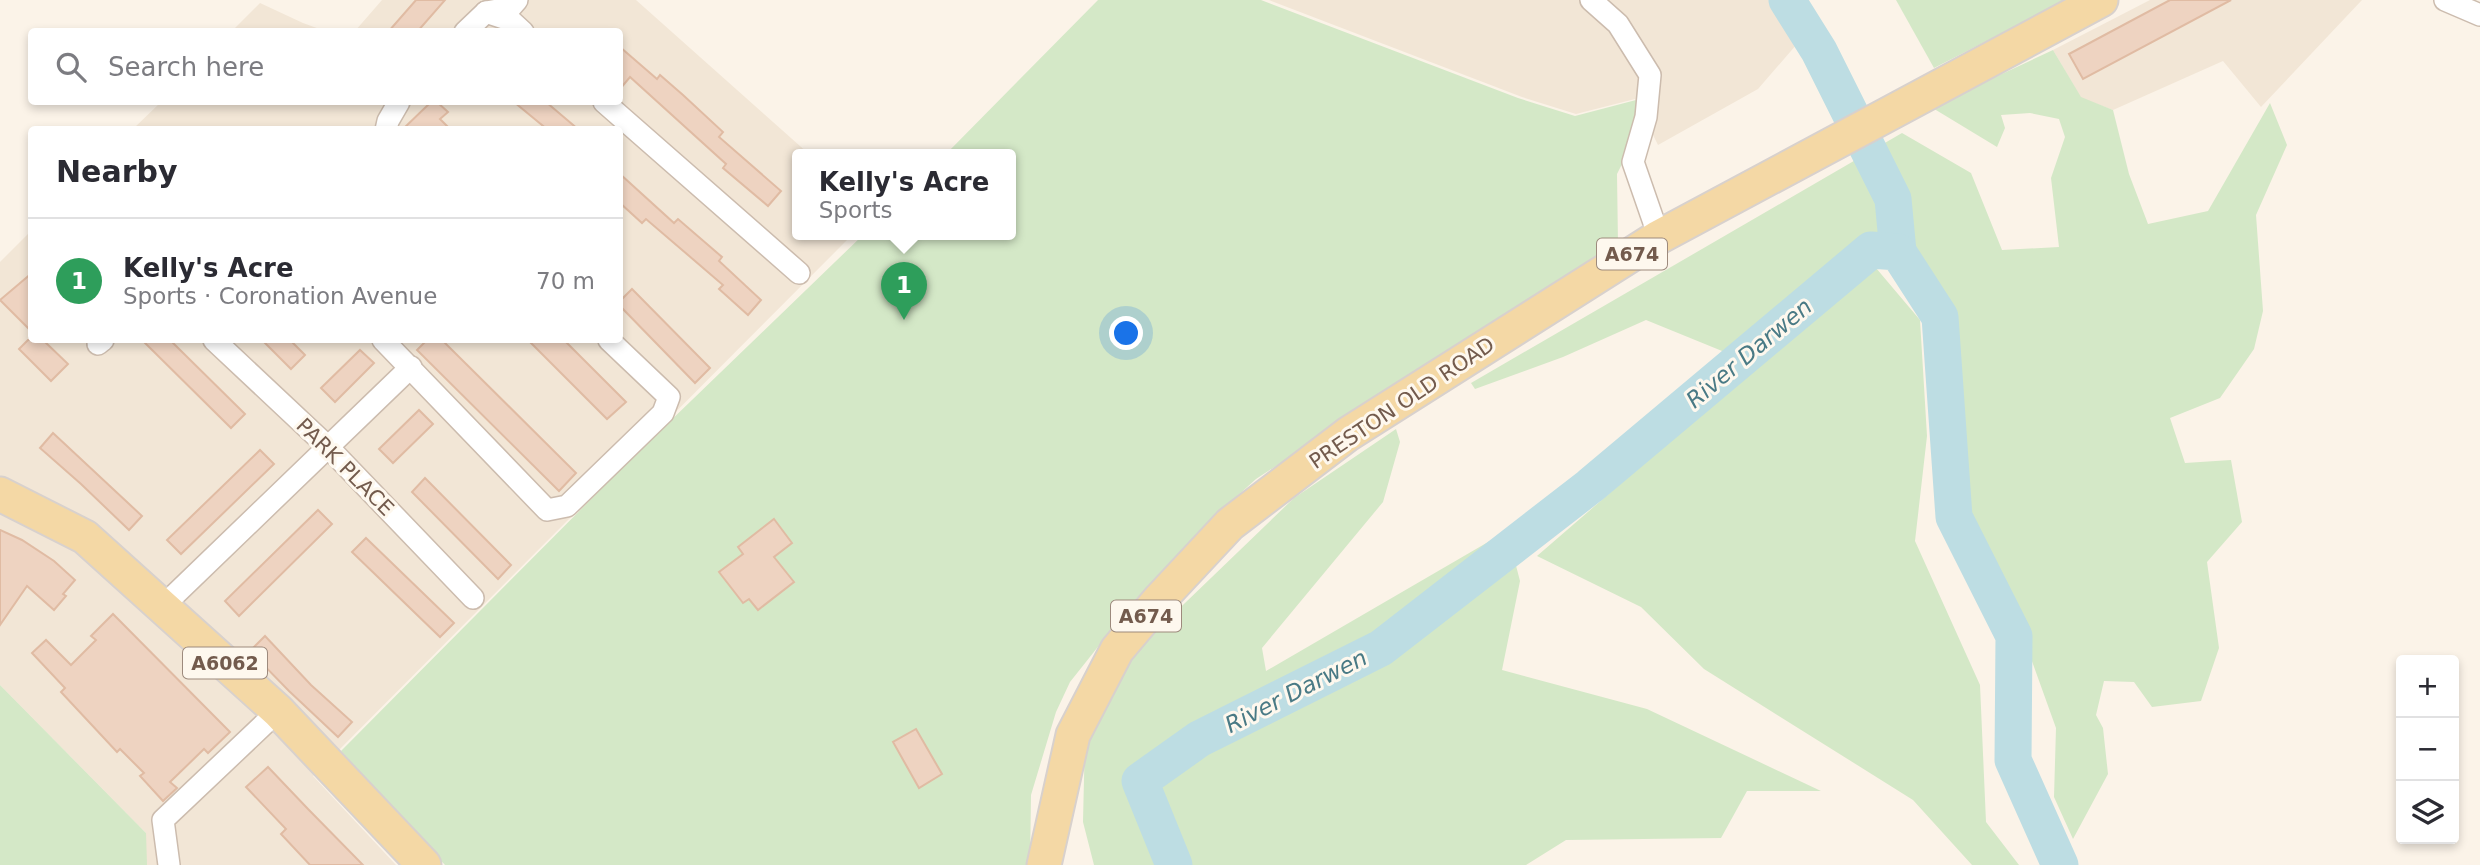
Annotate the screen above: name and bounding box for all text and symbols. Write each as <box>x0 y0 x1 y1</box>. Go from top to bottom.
search box <box>28 28 623 105</box>
icon: search <box>52 48 90 86</box>
text: Search here <box>108 52 264 82</box>
popup <box>792 149 1016 240</box>
text: Nearby <box>56 154 178 189</box>
text: Kelly's Acre <box>819 167 989 197</box>
text: Sports <box>819 197 892 223</box>
road number: A674 <box>1597 238 1667 270</box>
text: Kelly's Acre <box>123 253 294 283</box>
pin: 1 <box>881 262 927 320</box>
text: 1 <box>71 268 87 294</box>
text: 70 m <box>536 268 595 294</box>
text: Sports · Coronation Avenue <box>123 283 437 309</box>
water label: River Darwen <box>1681 293 1817 413</box>
your location <box>1109 316 1143 350</box>
street label: PRESTON OLD ROAD <box>1305 332 1499 474</box>
street label: PARK PLACE <box>291 413 399 521</box>
road number: A674 <box>1111 600 1181 632</box>
water label: River Darwen <box>1221 644 1371 738</box>
road number: A6062 <box>183 648 267 678</box>
map controls <box>2396 655 2459 844</box>
button: + <box>2396 655 2459 718</box>
button: − <box>2396 718 2459 781</box>
button: layers <box>2396 781 2459 844</box>

